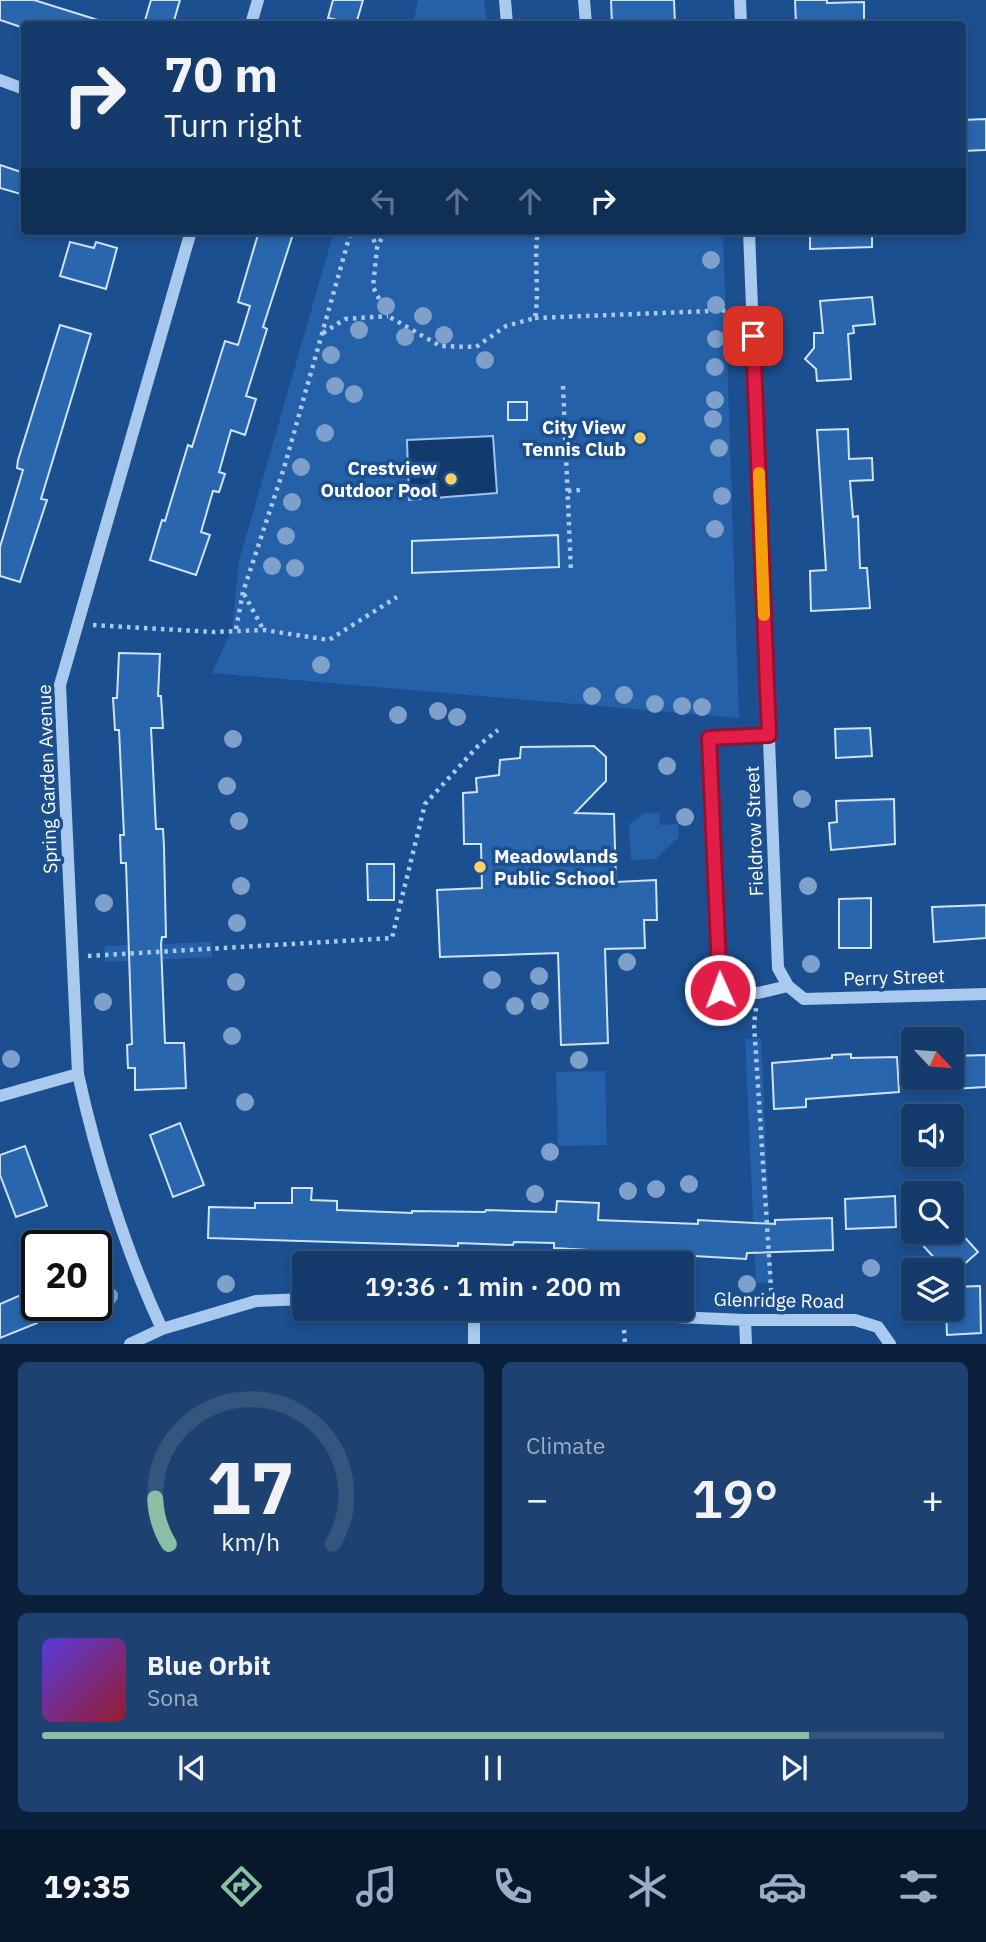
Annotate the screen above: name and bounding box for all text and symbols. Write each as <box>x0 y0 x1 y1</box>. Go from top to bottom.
text: 70 m <box>164 42 278 105</box>
icon: right <box>49 49 140 140</box>
text: Turn right <box>164 104 302 146</box>
icon: left <box>365 182 403 220</box>
icon: ahead <box>438 182 476 220</box>
icon: ahead <box>511 182 549 220</box>
icon: right <box>584 182 622 220</box>
pin <box>723 306 783 366</box>
icon: arrive <box>734 317 772 355</box>
place label: City View Tennis Club <box>522 415 626 461</box>
marker: City View Tennis Club <box>632 430 648 446</box>
place label: Crestview Outdoor Pool <box>320 456 437 502</box>
marker: Crestview Outdoor Pool <box>443 471 459 487</box>
street label: Spring Garden Avenue <box>32 684 62 874</box>
street label: Fieldrow Street <box>740 765 768 897</box>
place label: Meadowlands Public School <box>494 844 618 890</box>
marker: Meadowlands Public School <box>472 859 488 875</box>
position arrow <box>683 953 757 1027</box>
street label: Perry Street <box>843 963 945 991</box>
north arrow <box>901 1027 964 1090</box>
map controls <box>901 1027 964 1321</box>
button: sound <box>901 1104 964 1167</box>
button: search <box>901 1181 964 1244</box>
speed limit sign: 20 <box>21 1230 112 1321</box>
button: layers <box>901 1258 964 1321</box>
text: 19:36 · 1 min · 200 m <box>365 1269 621 1303</box>
street label: Glenridge Road <box>713 1287 845 1313</box>
text: Climate <box>526 1430 605 1460</box>
text: 17 <box>207 1440 295 1535</box>
text: 19° <box>692 1465 778 1532</box>
text: − <box>526 1474 549 1523</box>
text: + <box>921 1474 944 1523</box>
text: km/h <box>222 1525 280 1558</box>
text: Blue Orbit <box>147 1648 271 1682</box>
text: Sona <box>147 1682 199 1712</box>
icon: previous <box>173 1749 211 1787</box>
icon: pause <box>474 1749 512 1787</box>
icon: next <box>775 1749 813 1787</box>
icon: directions <box>217 1862 266 1911</box>
icon: music <box>352 1862 401 1911</box>
icon: phone <box>488 1862 537 1911</box>
icon: climate <box>623 1862 672 1911</box>
icon: car <box>758 1862 807 1911</box>
icon: filters <box>894 1862 943 1911</box>
text: 19:35 <box>43 1865 131 1907</box>

